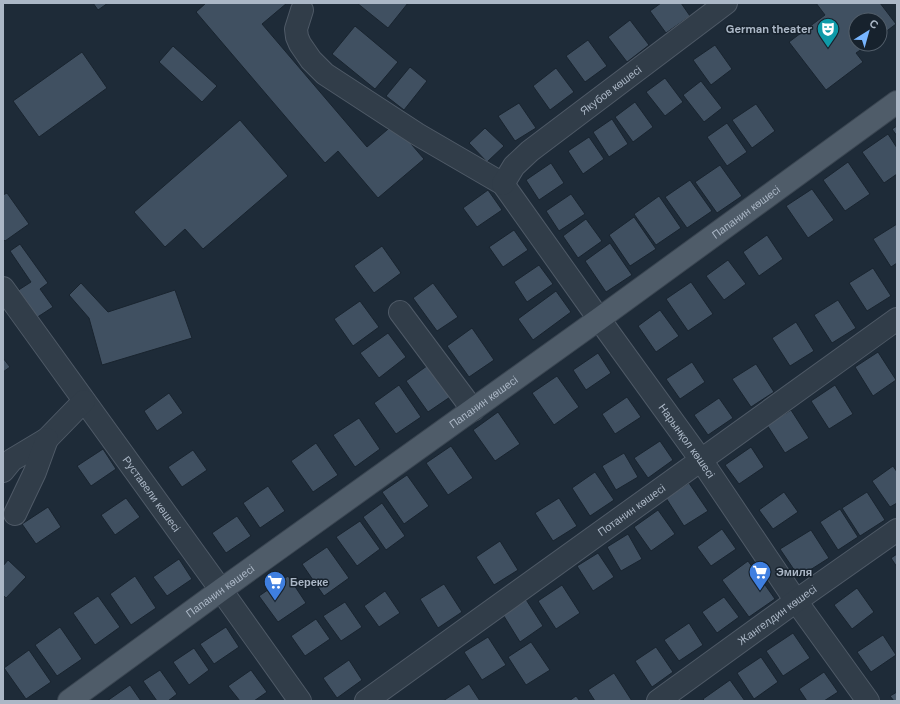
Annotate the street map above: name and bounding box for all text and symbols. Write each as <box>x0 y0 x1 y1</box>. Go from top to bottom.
north arrow <box>848 12 888 52</box>
theatre icon: German theater <box>815 16 841 49</box>
text: С <box>867 16 881 32</box>
place label: German theater <box>726 22 813 36</box>
street label: Якубов көшесі <box>577 62 644 118</box>
street label: Папанин көшесі <box>709 182 783 242</box>
street label: Папанин көшесі <box>446 373 520 431</box>
street label: Нарынқол көшесі <box>656 401 718 481</box>
street label: Руставели көшесі <box>120 453 184 535</box>
street label: Потанин көшесі <box>595 481 668 539</box>
supermarket icon: Эмиля <box>747 559 773 592</box>
street label: Папанин көшесі <box>183 561 257 620</box>
place label: Эмиля <box>776 565 812 579</box>
supermarket icon: Береке <box>262 569 288 602</box>
place label: Береке <box>290 575 328 589</box>
street label: Жангелдин көшесі <box>735 582 819 648</box>

